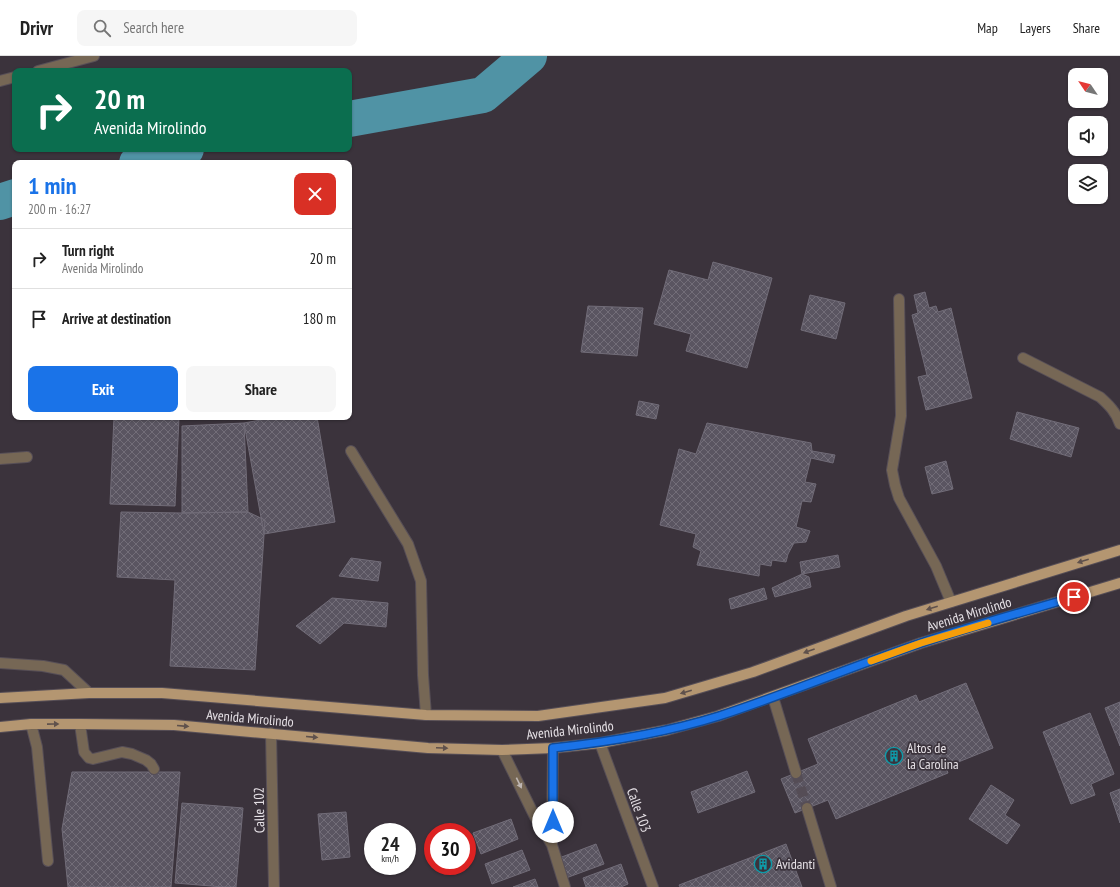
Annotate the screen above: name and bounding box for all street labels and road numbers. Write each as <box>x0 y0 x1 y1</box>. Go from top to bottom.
street label: Avenida Mirolindo <box>924 593 1014 635</box>
street label: Avenida Mirolindo <box>206 705 294 731</box>
street label: Avenida Mirolindo <box>525 716 615 744</box>
street label: Calle 103 <box>623 785 655 835</box>
street label: Calle 102 <box>250 787 268 833</box>

